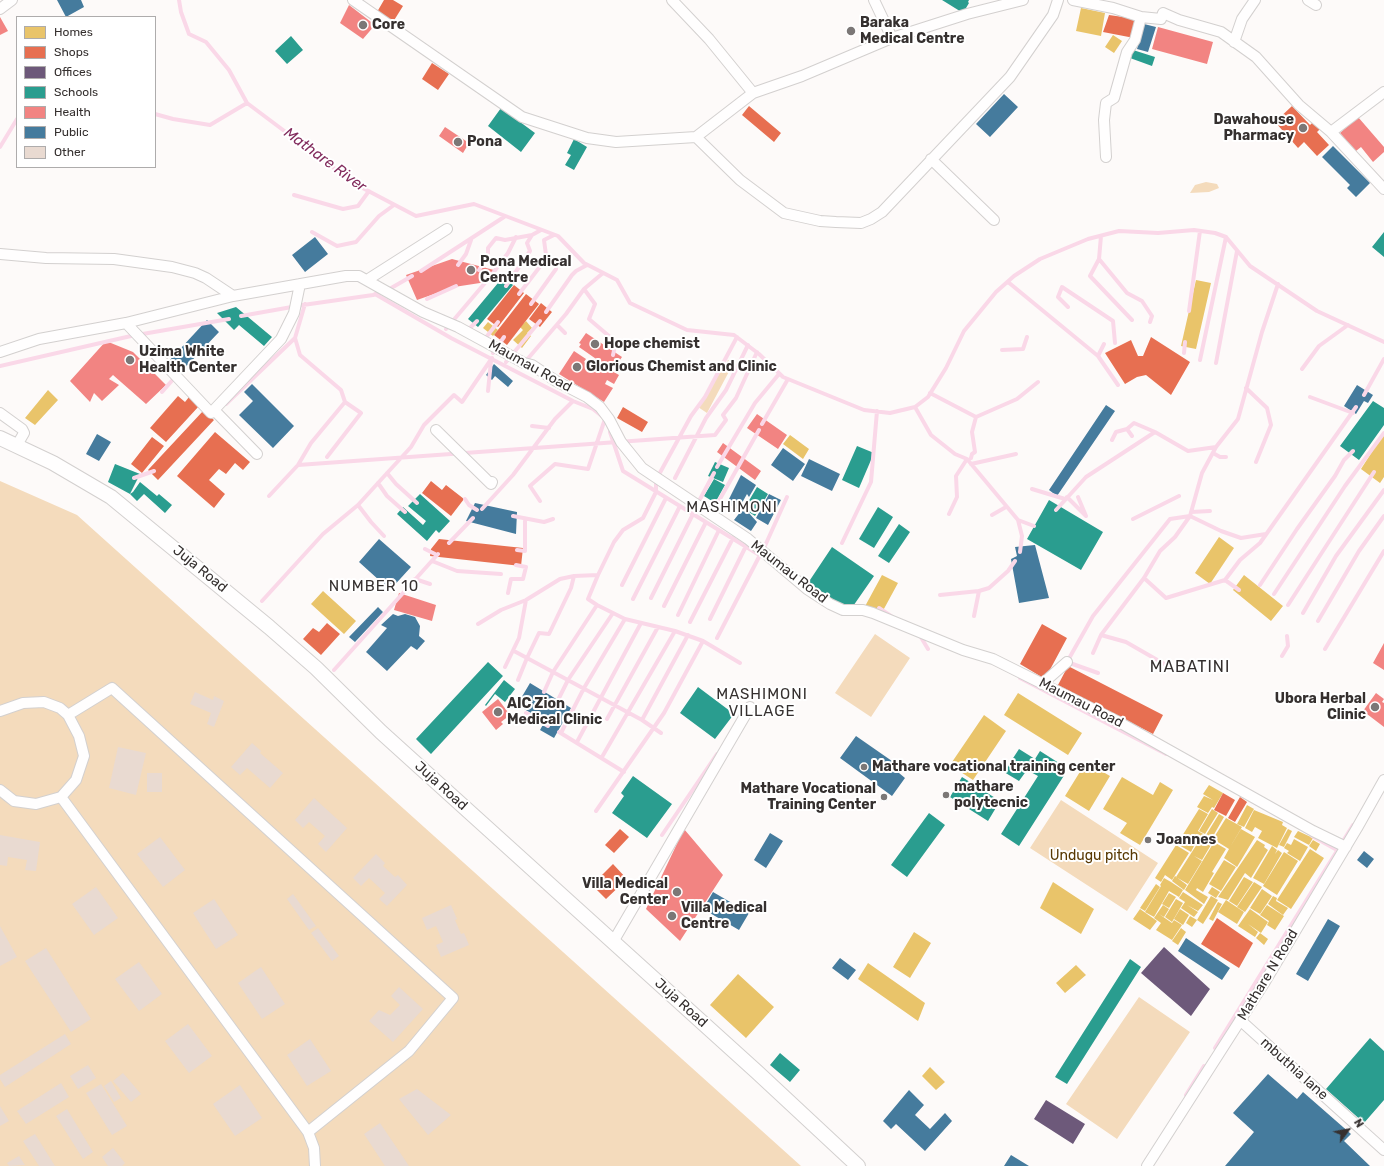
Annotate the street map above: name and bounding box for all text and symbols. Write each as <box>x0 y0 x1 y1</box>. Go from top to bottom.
place label: Baraka Medical Centre <box>860 15 964 48</box>
legend <box>16 16 156 168</box>
place label: Core <box>372 17 405 33</box>
marker: Core <box>357 19 369 31</box>
text: Homes <box>54 25 93 39</box>
marker: Baraka Medical Centre <box>845 25 857 37</box>
text: Shops <box>54 45 89 59</box>
text: Offices <box>54 65 92 79</box>
text: Schools <box>54 85 98 99</box>
text: Health <box>54 105 91 119</box>
place label: Dawahouse Pharmacy <box>1213 112 1294 144</box>
marker: Dawahouse Pharmacy <box>1297 122 1309 134</box>
water label: Mathare River <box>280 124 370 196</box>
text: Public <box>54 125 89 139</box>
place label: Pona <box>467 134 502 150</box>
marker: Pona <box>452 136 464 148</box>
text: Other <box>54 145 85 159</box>
place label: Pona Medical Centre <box>480 254 571 286</box>
marker: Pona Medical Centre <box>465 264 477 276</box>
street label: Maumau Road <box>485 336 575 396</box>
place label: Hope chemist <box>604 336 700 352</box>
marker: Hope chemist <box>589 338 601 350</box>
place label: Uzima White Health Center <box>139 344 237 376</box>
marker: Uzima White Health Center <box>124 354 136 366</box>
place label: Glorious Chemist and Clinic <box>586 359 777 375</box>
marker: Glorious Chemist and Clinic <box>571 361 583 373</box>
district label: MASHIMONI <box>686 499 778 517</box>
street label: Maumau Road <box>747 537 831 607</box>
street label: Juja Road <box>169 542 231 596</box>
district label: NUMBER 10 <box>329 578 419 596</box>
district label: MABATINI <box>1150 657 1230 677</box>
street label: Maumau Road <box>1036 675 1126 731</box>
district label: MASHIMONI VILLAGE <box>716 686 808 721</box>
place label: Ubora Herbal Clinic <box>1275 691 1366 724</box>
place label: AIC Zion Medical Clinic <box>507 696 602 728</box>
marker: Ubora Herbal Clinic <box>1369 701 1381 713</box>
marker: AIC Zion Medical Clinic <box>492 706 504 718</box>
street label: Juja Road <box>411 758 471 814</box>
place label: Mathare vocational training center <box>872 759 1115 775</box>
marker: Mathare vocational training center <box>859 762 869 772</box>
place label: mathare polytecnic <box>954 779 1028 812</box>
place label: Mathare Vocational Training Center <box>740 781 876 814</box>
marker: mathare polytecnic <box>941 790 951 800</box>
marker: Mathare Vocational Training Center <box>879 792 889 802</box>
place label: Joannes <box>1156 832 1216 848</box>
marker: Joannes <box>1143 835 1153 845</box>
park label: Undugu pitch <box>1050 848 1138 864</box>
place label: Villa Medical Center <box>582 876 668 908</box>
marker: Villa Medical Center <box>671 886 683 898</box>
place label: Villa Medical Centre <box>681 900 767 932</box>
marker: Villa Medical Centre <box>666 910 678 922</box>
street label: Mathare N Road <box>1234 926 1302 1024</box>
street label: Juja Road <box>651 975 711 1031</box>
street label: mbuthia lane <box>1257 1034 1331 1104</box>
north arrow <box>1328 1110 1368 1150</box>
text: N <box>1351 1117 1366 1130</box>

